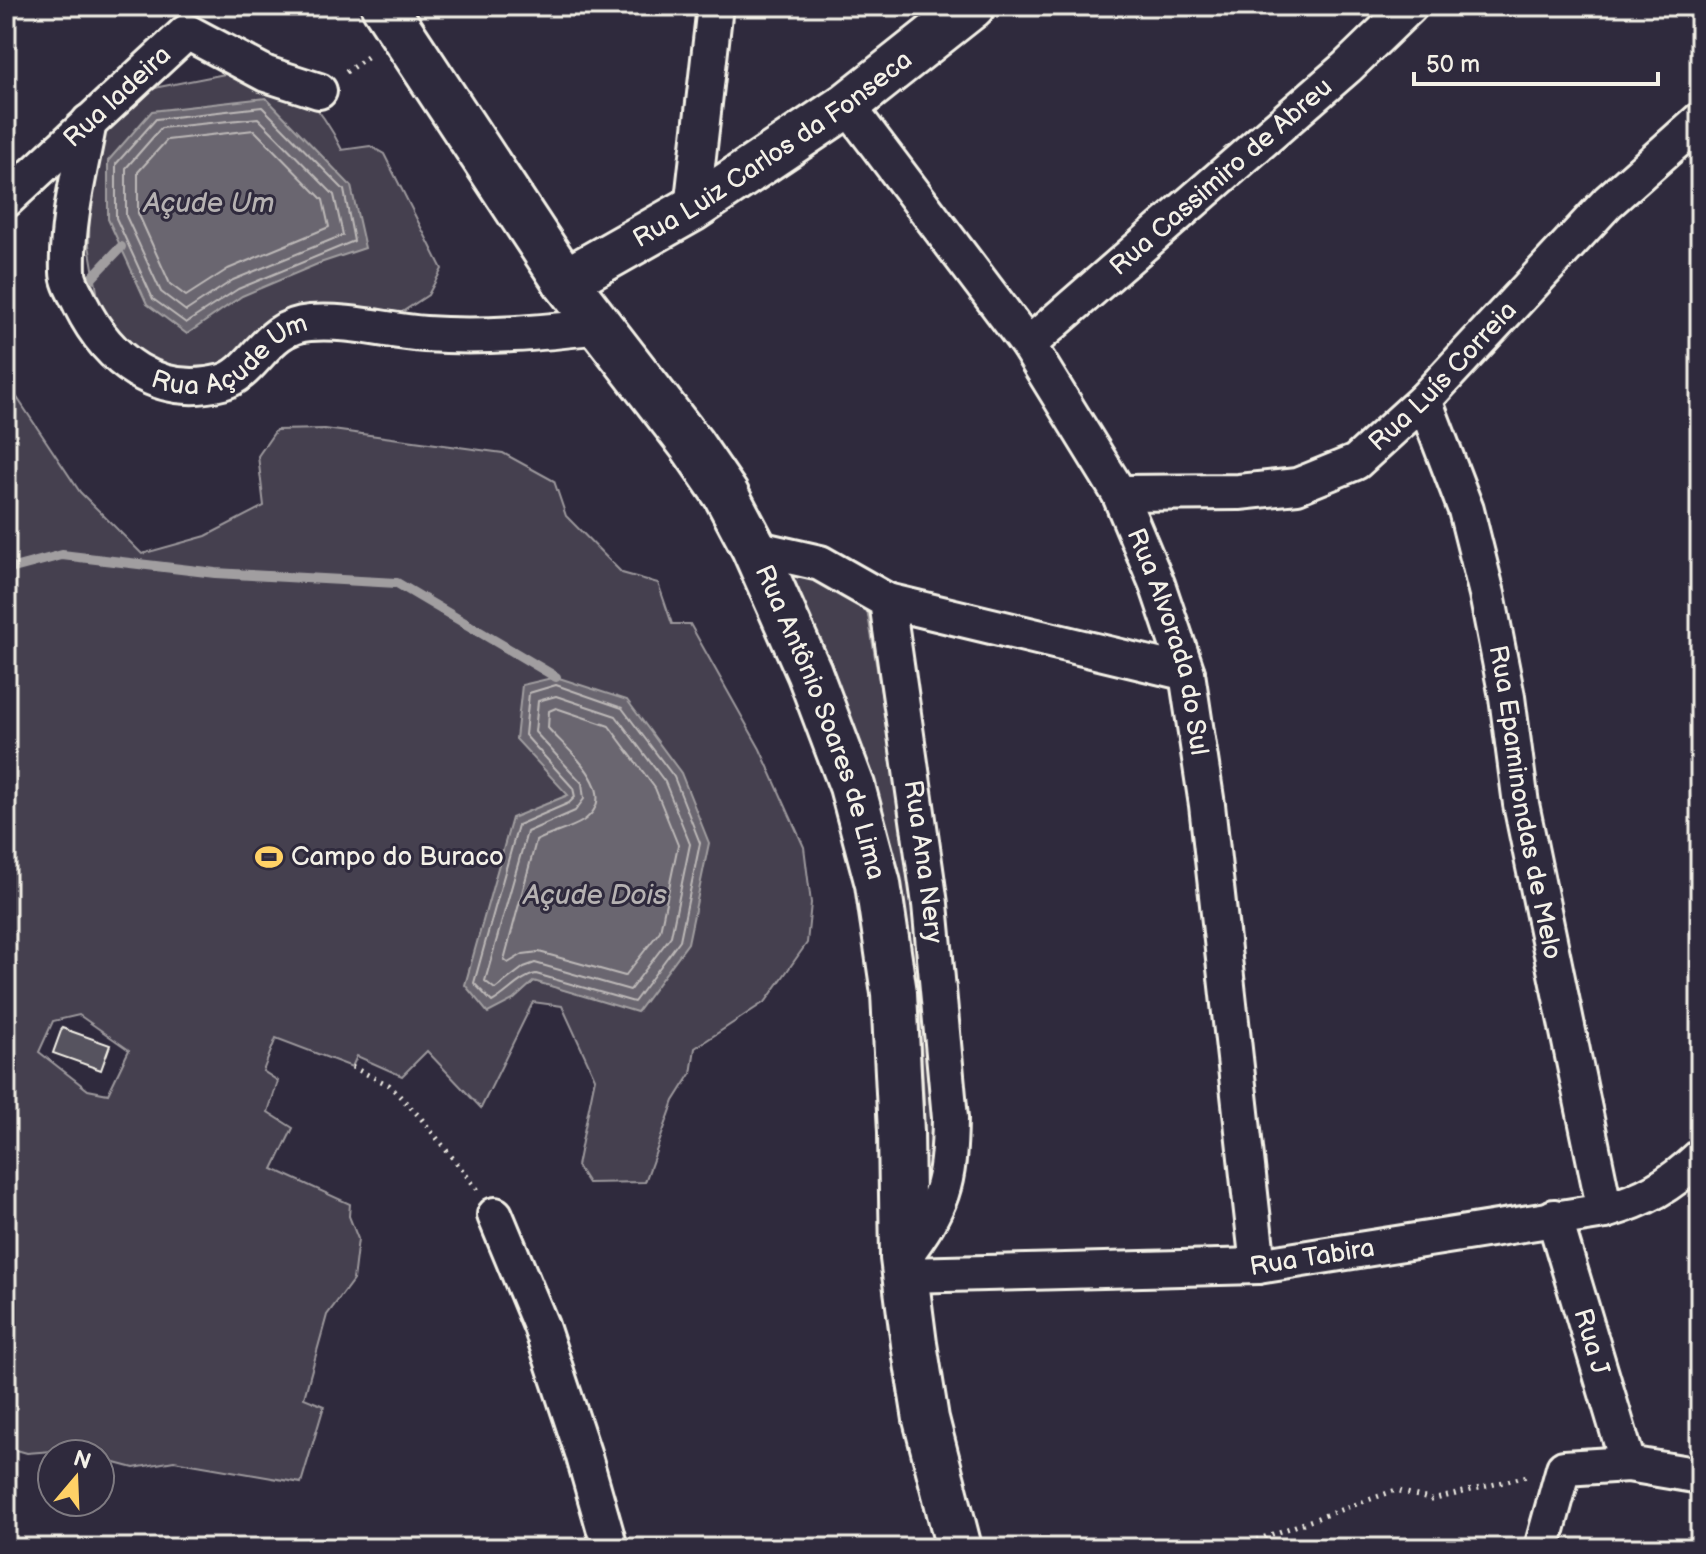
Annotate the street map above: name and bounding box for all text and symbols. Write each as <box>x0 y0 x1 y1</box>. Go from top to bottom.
scale bar <box>1414 36 1658 86</box>
street label: Rua ladeira <box>57 39 177 154</box>
street label: Rua Luiz Carlos da Fonseca <box>628 44 918 255</box>
text: 50 m <box>1426 50 1480 79</box>
street label: Rua Cassimiro de Abreu <box>1103 72 1339 282</box>
water label: Açude Um <box>142 187 274 220</box>
street label: Rua Luís Correia <box>1363 295 1523 458</box>
street label: Rua Açude Um <box>148 308 311 402</box>
street label: Rua Alvorada do Sul <box>1120 524 1215 757</box>
street label: Rua Antônio Soares de Lima <box>748 560 892 883</box>
street label: Rua Epaminondas de Melo <box>1482 642 1568 962</box>
street label: Rua Ana Nery <box>897 778 949 945</box>
sports icon: Campo do Buraco <box>254 842 284 872</box>
place label: Campo do Buraco <box>291 842 504 873</box>
water label: Açude Dois <box>521 879 667 912</box>
street label: Rua Tabira <box>1248 1232 1377 1283</box>
street label: Rua J <box>1567 1305 1616 1378</box>
north arrow <box>36 1438 116 1518</box>
text: N <box>70 1445 94 1476</box>

